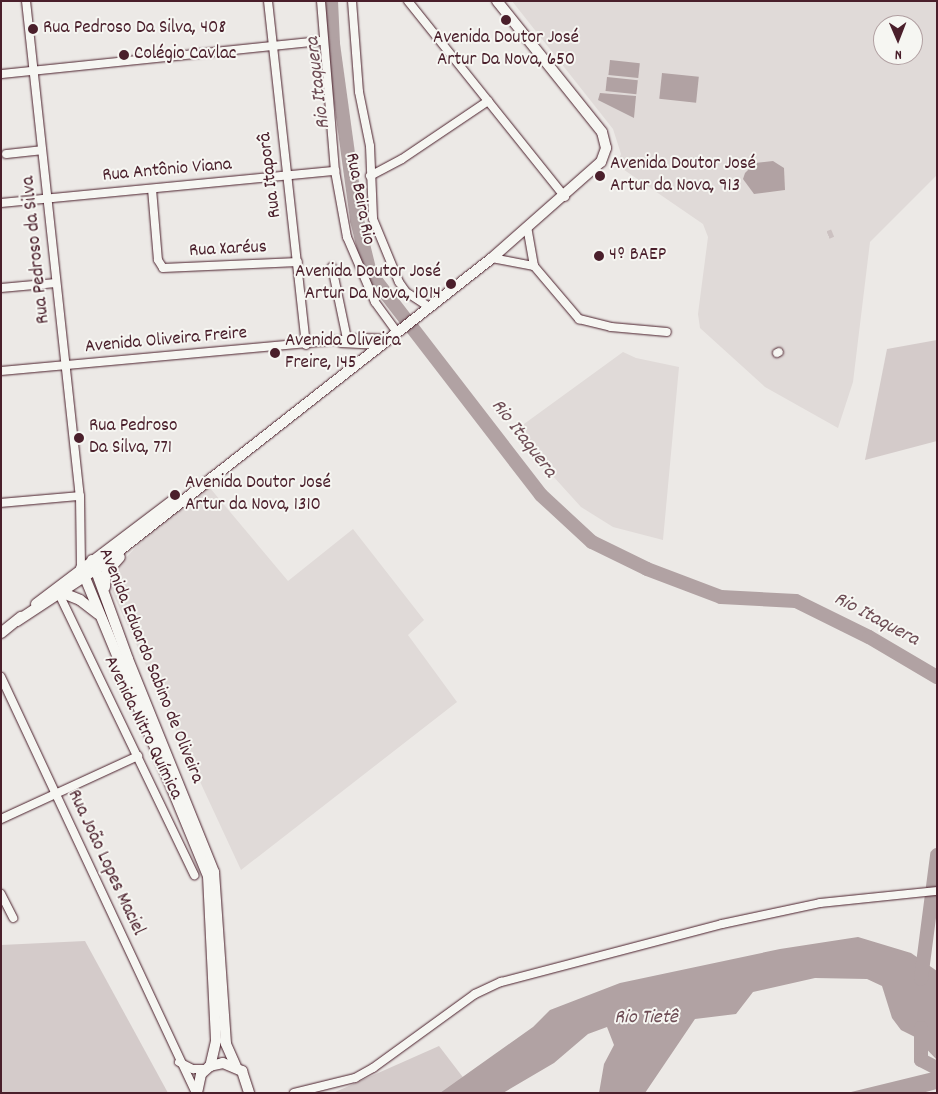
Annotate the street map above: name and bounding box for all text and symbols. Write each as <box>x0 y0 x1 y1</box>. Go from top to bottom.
marker: Avenida Doutor José Artur Da Nova, 650 <box>500 14 512 26</box>
north arrow <box>873 15 923 65</box>
place label: Rua Pedroso Da Silva, 408 <box>43 18 226 40</box>
marker: Rua Pedroso Da Silva, 408 <box>27 23 39 35</box>
place label: Avenida Doutor José Artur Da Nova, 650 <box>433 28 579 72</box>
water label: Rio Itaquera <box>301 35 337 131</box>
place label: Colégio Cavlac <box>134 44 236 66</box>
text: N <box>895 44 902 64</box>
marker: Colégio Cavlac <box>118 49 130 61</box>
street label: Rua Itaporâ <box>254 131 288 219</box>
street label: Rua Beira Rio <box>339 151 379 247</box>
street label: Rua Antônio Viana <box>101 154 233 188</box>
place label: Avenida Doutor José Artur da Nova, 913 <box>610 154 756 198</box>
marker: Avenida Doutor José Artur da Nova, 913 <box>594 170 606 182</box>
street label: Rua Pedroso da Silva <box>18 175 56 325</box>
street label: Rua Xaréus <box>189 237 267 263</box>
place label: 4º BAEP <box>609 245 666 267</box>
marker: 4º BAEP <box>593 250 605 262</box>
place label: Avenida Doutor José Artur Da Nova, 1014 <box>295 262 441 306</box>
marker: Avenida Doutor José Artur Da Nova, 1014 <box>445 278 457 290</box>
street label: Avenida Oliveira Freire <box>84 323 248 359</box>
place label: Avenida Oliveira Freire, 145 <box>285 331 401 375</box>
marker: Avenida Oliveira Freire, 145 <box>269 347 281 359</box>
water label: Rio Itaquera <box>485 395 561 483</box>
place label: Rua Pedroso Da Silva, 771 <box>89 416 178 460</box>
marker: Rua Pedroso Da Silva, 771 <box>73 432 85 444</box>
place label: Avenida Doutor José Artur da Nova, 1310 <box>185 473 331 517</box>
marker: Avenida Doutor José Artur da Nova, 1310 <box>169 489 181 501</box>
street label: Avenida Eduardo Sabino de Oliveira <box>92 545 208 787</box>
water label: Rio Itaquera <box>829 588 923 652</box>
street label: Avenida Nitro Química <box>97 653 187 803</box>
street label: Rua João Lopes Maciel <box>61 787 149 939</box>
water label: Rio Tietê <box>614 1006 678 1030</box>

